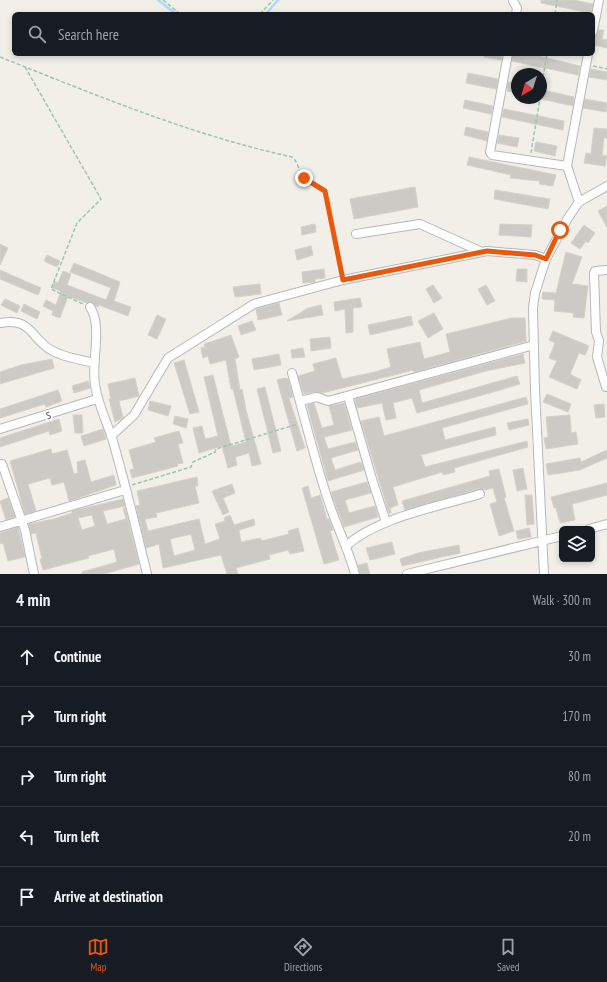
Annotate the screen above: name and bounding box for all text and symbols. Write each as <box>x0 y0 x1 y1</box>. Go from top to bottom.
search box <box>12 12 595 56</box>
icon: search <box>26 23 48 45</box>
text: Search here <box>58 25 119 44</box>
north arrow <box>511 68 547 104</box>
route end <box>295 169 313 187</box>
route start <box>551 221 569 239</box>
street label: s <box>43 405 53 423</box>
map controls <box>559 526 595 562</box>
button: layers <box>559 526 595 562</box>
text: 4 min <box>16 589 50 611</box>
text: Walk · 300 m <box>533 592 591 609</box>
icon: ahead <box>16 646 38 668</box>
text: Continue <box>54 647 101 666</box>
text: 30 m <box>568 648 591 665</box>
icon: right <box>16 706 38 728</box>
text: Turn right <box>54 707 106 726</box>
text: 170 m <box>562 708 591 725</box>
icon: right <box>16 766 38 788</box>
text: Turn right <box>54 767 106 786</box>
text: 80 m <box>568 768 591 785</box>
icon: left <box>16 826 38 848</box>
text: Turn left <box>54 827 99 846</box>
text: 20 m <box>568 828 591 845</box>
icon: arrive <box>16 886 38 908</box>
text: Arrive at destination <box>54 887 163 906</box>
tab: Map <box>87 936 109 974</box>
tab: Directions <box>284 936 322 974</box>
tab: Saved <box>497 936 520 974</box>

